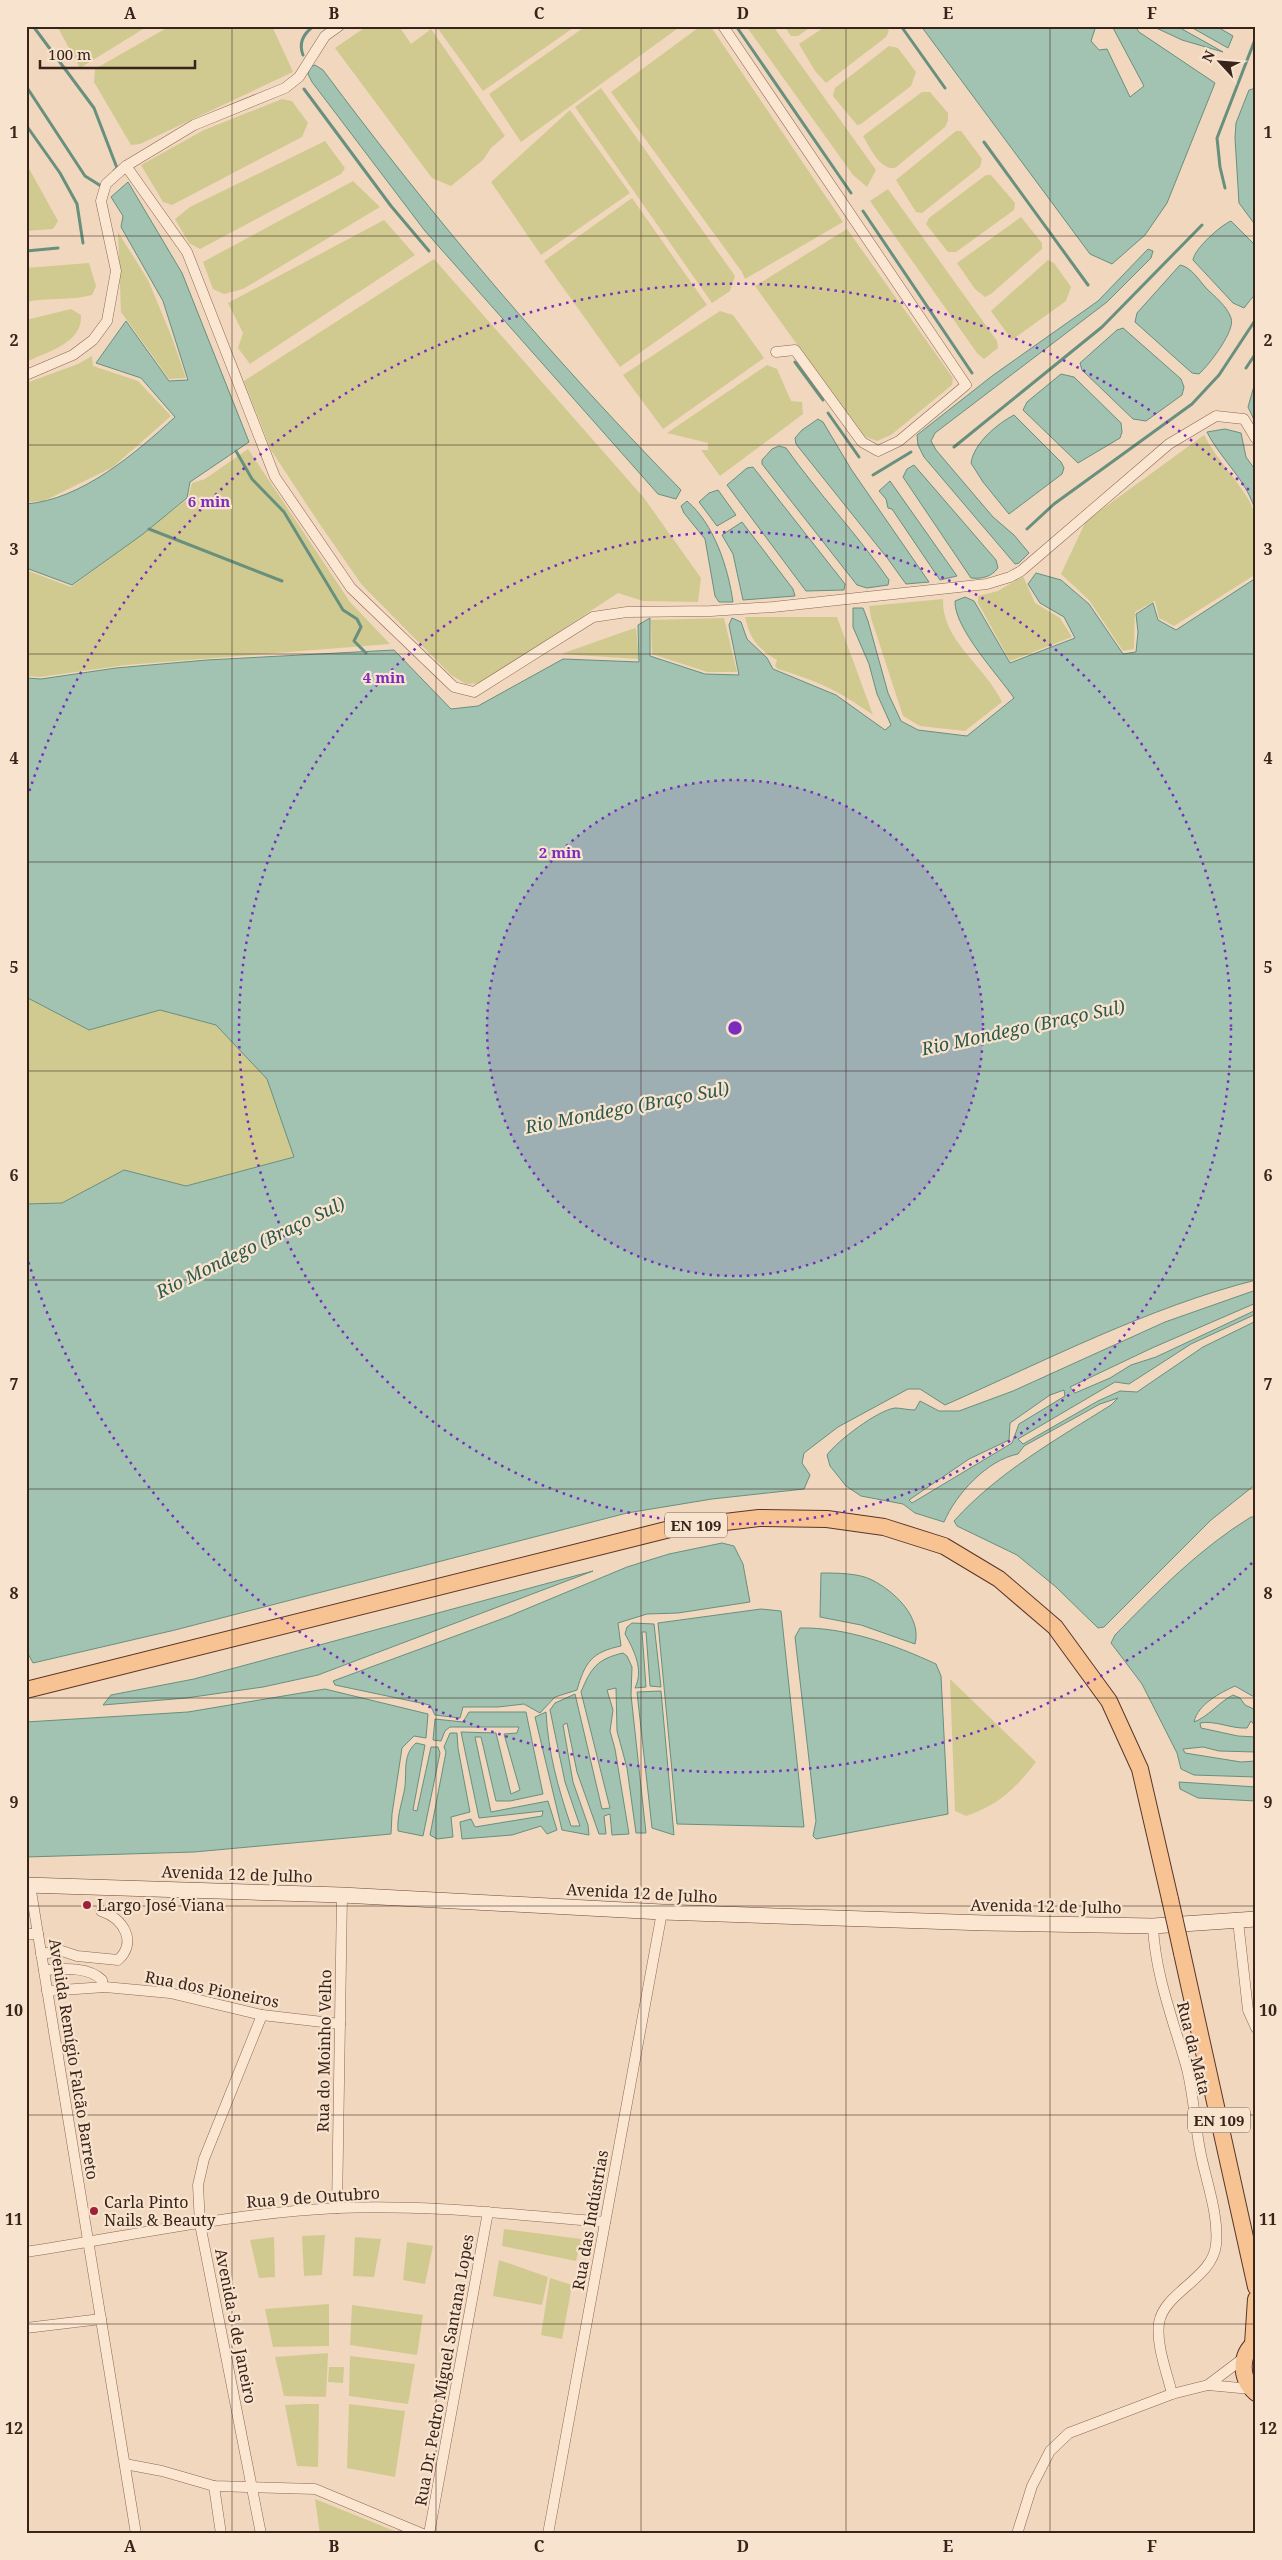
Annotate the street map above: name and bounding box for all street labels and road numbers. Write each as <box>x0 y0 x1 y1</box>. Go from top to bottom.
road number: EN 109 <box>665 1512 727 1538</box>
street label: Avenida 12 de Julho <box>161 1860 313 1888</box>
street label: Avenida 12 de Julho <box>566 1878 718 1908</box>
street label: Avenida 12 de Julho <box>970 1894 1122 1918</box>
street label: Avenida Remígio Falcão Barreto <box>44 1937 104 2181</box>
street label: Rua dos Pioneiros <box>143 1965 281 2013</box>
street label: Rua do Moinho Velho <box>312 1969 336 2133</box>
street label: Rua da Mata <box>1172 1999 1216 2097</box>
road number: EN 109 <box>1188 2108 1250 2132</box>
street label: Rua das Indústrias <box>567 2148 613 2292</box>
street label: Rua 9 de Outubro <box>245 2181 381 2213</box>
street label: Rua Dr. Pedro Miguel Santana Lopes <box>409 2232 479 2508</box>
street label: Avenida 5 de Janeiro <box>210 2246 262 2406</box>

